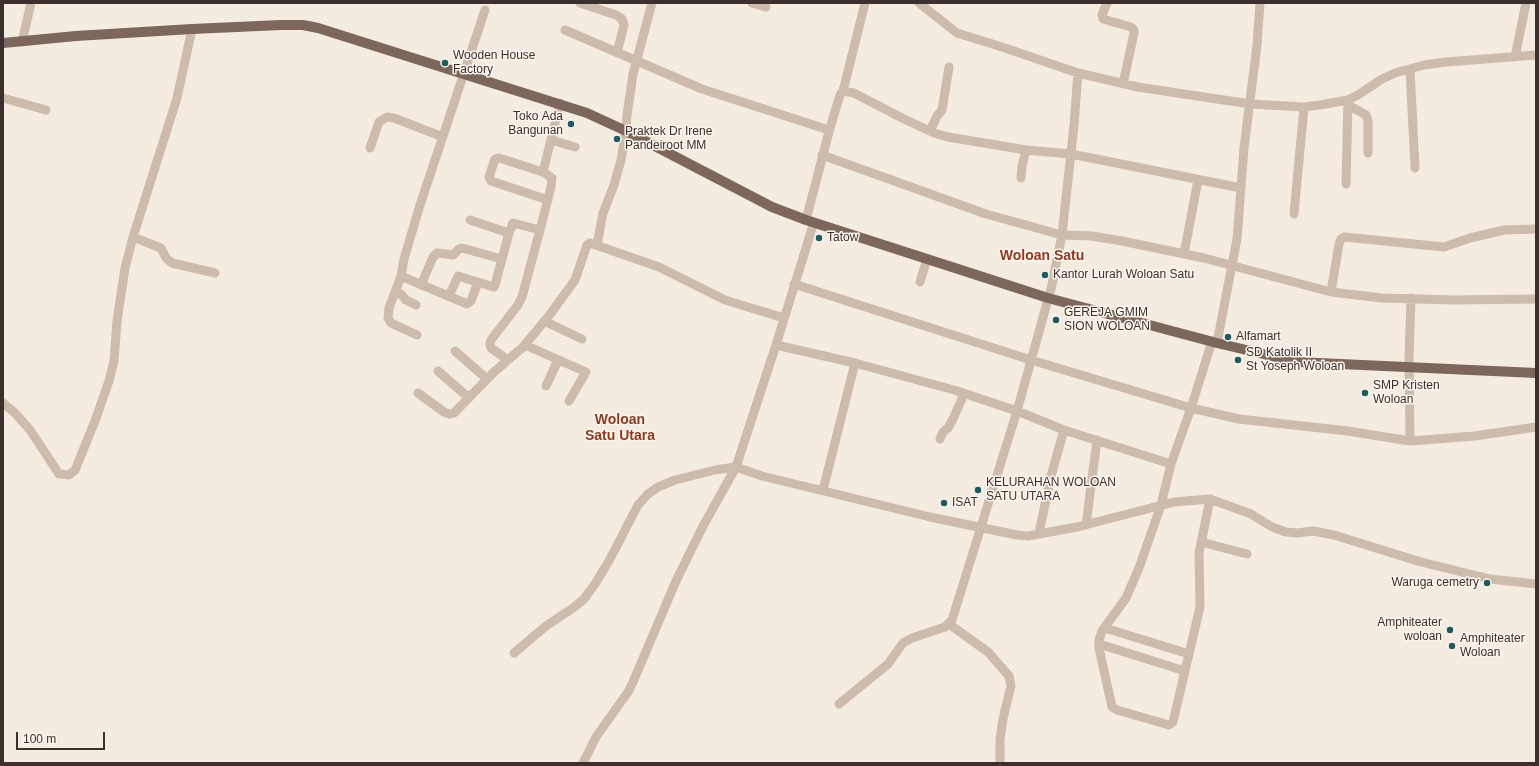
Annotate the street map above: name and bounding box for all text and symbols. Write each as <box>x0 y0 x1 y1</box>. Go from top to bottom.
place label: Wooden House Factory <box>453 49 536 77</box>
marker: Wooden House Factory <box>440 58 450 68</box>
place label: Toko Ada Bangunan <box>508 110 563 138</box>
marker: Toko Ada Bangunan <box>566 119 576 129</box>
place label: Praktek Dr Irene Pandeiroot MM <box>625 125 712 153</box>
marker: Praktek Dr Irene Pandeiroot MM <box>612 134 622 144</box>
place label: Tatow <box>827 231 858 245</box>
marker: Tatow <box>814 233 824 243</box>
district label: Woloan Satu <box>1000 248 1084 264</box>
place label: Kantor Lurah Woloan Satu <box>1053 268 1194 282</box>
marker: Kantor Lurah Woloan Satu <box>1040 270 1050 280</box>
place label: GEREJA GMIM SION WOLOAN <box>1064 306 1150 334</box>
marker: GEREJA GMIM SION WOLOAN <box>1051 315 1061 325</box>
place label: Alfamart <box>1236 330 1281 344</box>
marker: Alfamart <box>1223 332 1233 342</box>
place label: SD Katolik II St Yoseph Woloan <box>1246 346 1344 374</box>
marker: SD Katolik II St Yoseph Woloan <box>1233 355 1243 365</box>
place label: SMP Kristen Woloan <box>1373 379 1440 407</box>
marker: SMP Kristen Woloan <box>1360 388 1370 398</box>
district label: Woloan Satu Utara <box>585 412 655 444</box>
place label: KELURAHAN WOLOAN SATU UTARA <box>986 476 1116 504</box>
marker: KELURAHAN WOLOAN SATU UTARA <box>973 485 983 495</box>
place label: ISAT <box>952 496 978 510</box>
marker: ISAT <box>939 498 949 508</box>
place label: Waruga cemetry <box>1391 576 1479 590</box>
marker: Waruga cemetry <box>1482 578 1492 588</box>
place label: Amphiteater woloan <box>1377 616 1442 644</box>
marker: Amphiteater woloan <box>1445 625 1455 635</box>
place label: Amphiteater Woloan <box>1460 632 1525 660</box>
marker: Amphiteater Woloan <box>1447 641 1457 651</box>
scale bar <box>18 724 107 750</box>
text: 100 m <box>23 732 56 746</box>

